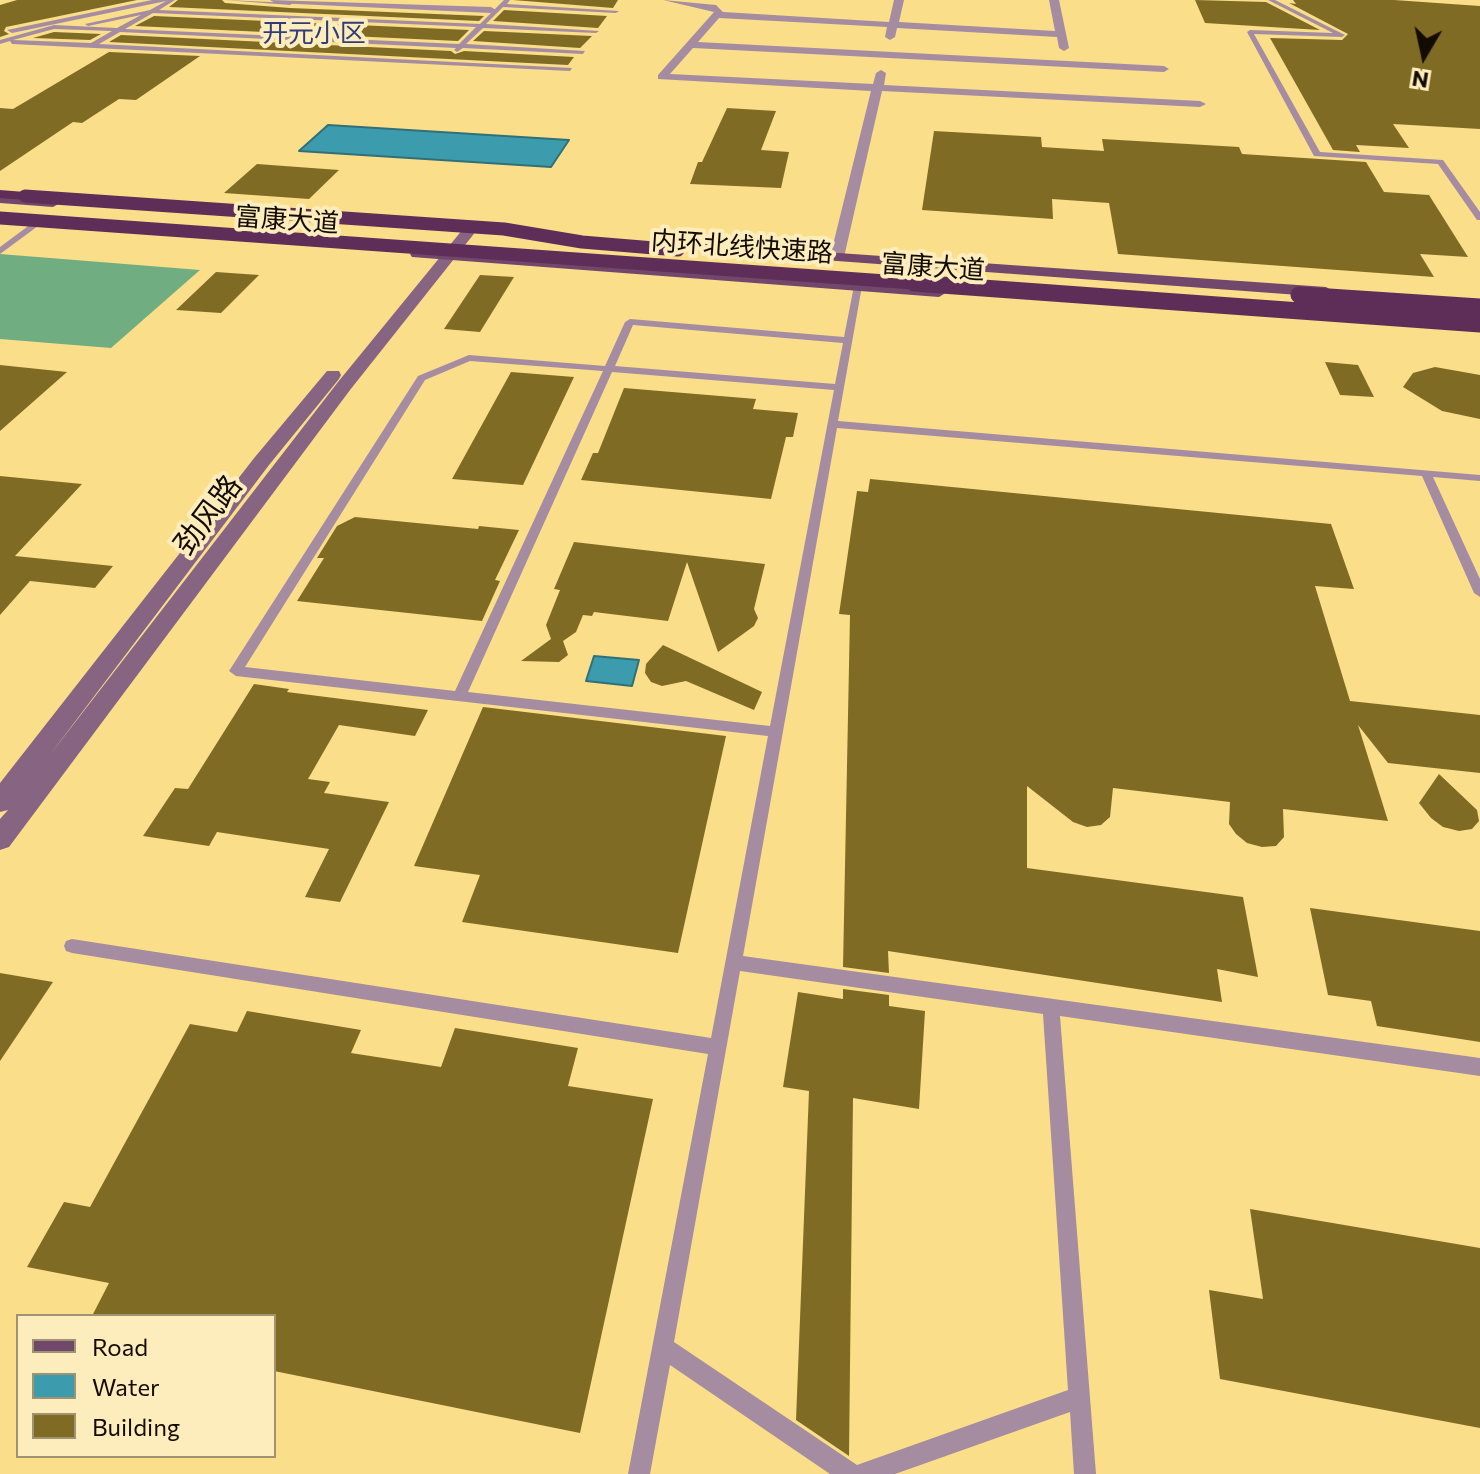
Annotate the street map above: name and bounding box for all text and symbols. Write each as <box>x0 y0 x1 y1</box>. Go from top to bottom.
north arrow <box>1384 16 1464 96</box>
district label: 开元小区 <box>262 17 366 49</box>
text: N <box>1410 66 1430 95</box>
street label: 富康大道 <box>234 201 340 239</box>
street label: 内环北线快速路 <box>650 225 834 269</box>
street label: 富康大道 <box>880 248 986 286</box>
street label: 劲风路 <box>167 468 249 562</box>
legend <box>16 1314 276 1458</box>
text: Road <box>92 1332 148 1361</box>
text: Water <box>92 1372 160 1401</box>
text: Building <box>92 1412 180 1441</box>

